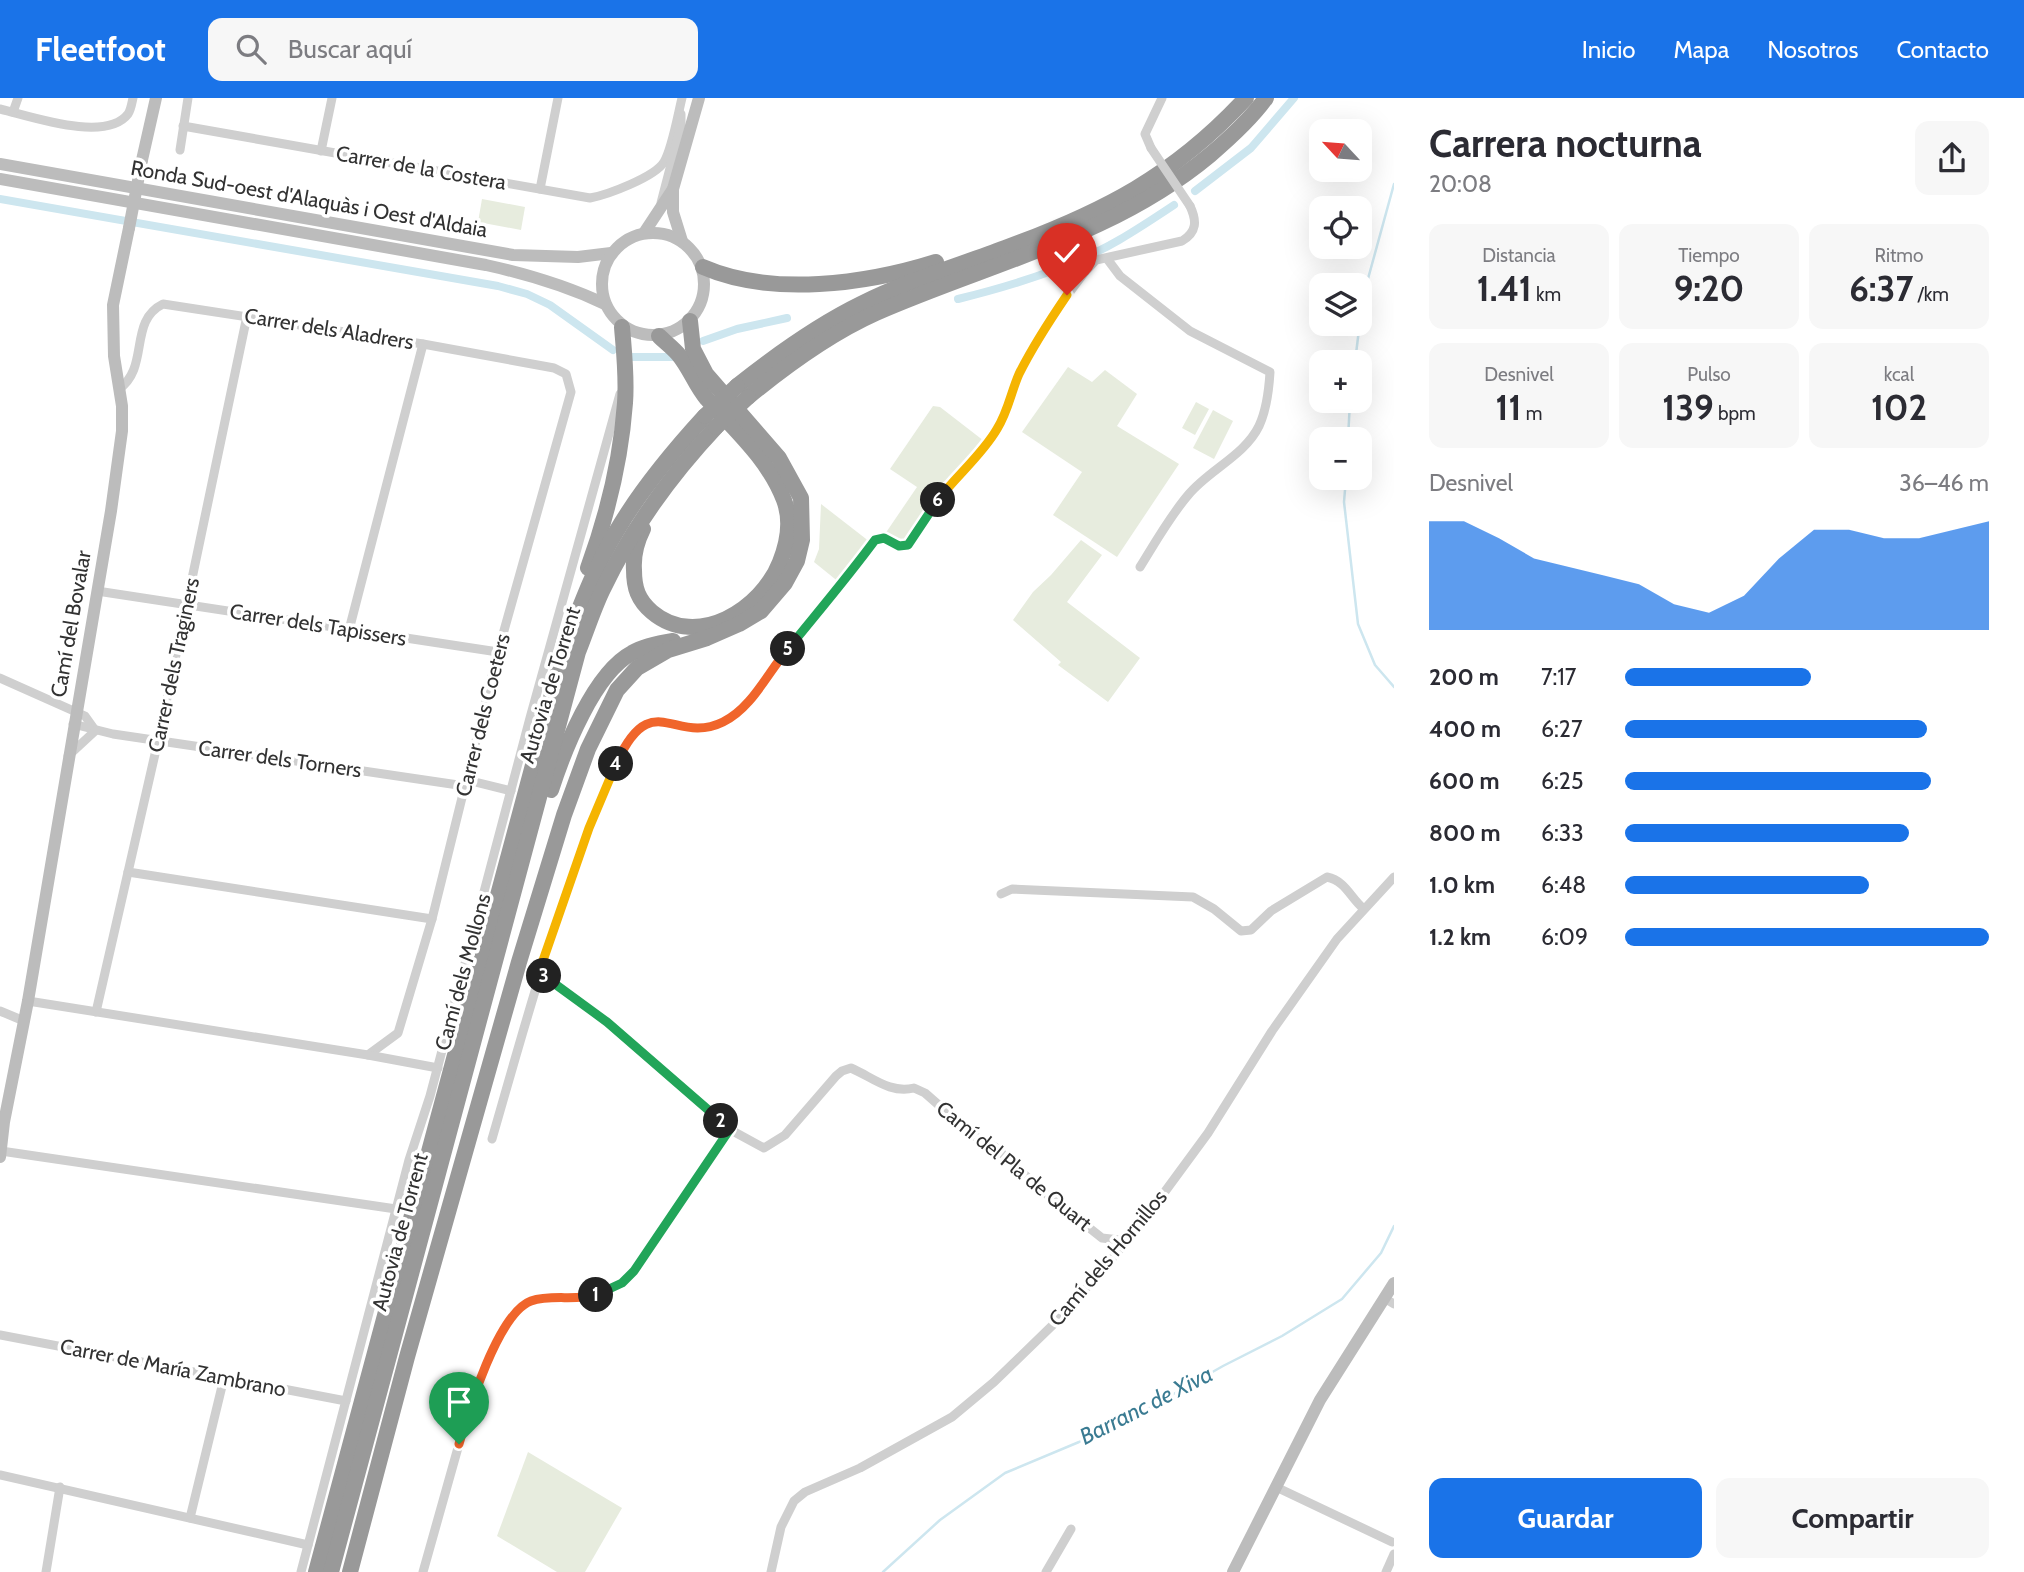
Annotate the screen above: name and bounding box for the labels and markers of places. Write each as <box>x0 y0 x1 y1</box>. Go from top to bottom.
pin <box>1037 223 1097 295</box>
pin: 6 <box>920 482 956 518</box>
pin: 5 <box>770 632 806 666</box>
pin: 4 <box>598 746 634 782</box>
pin: 3 <box>526 958 562 994</box>
pin: 2 <box>704 1104 738 1138</box>
pin: 1 <box>578 1278 614 1312</box>
pin <box>429 1372 489 1444</box>

